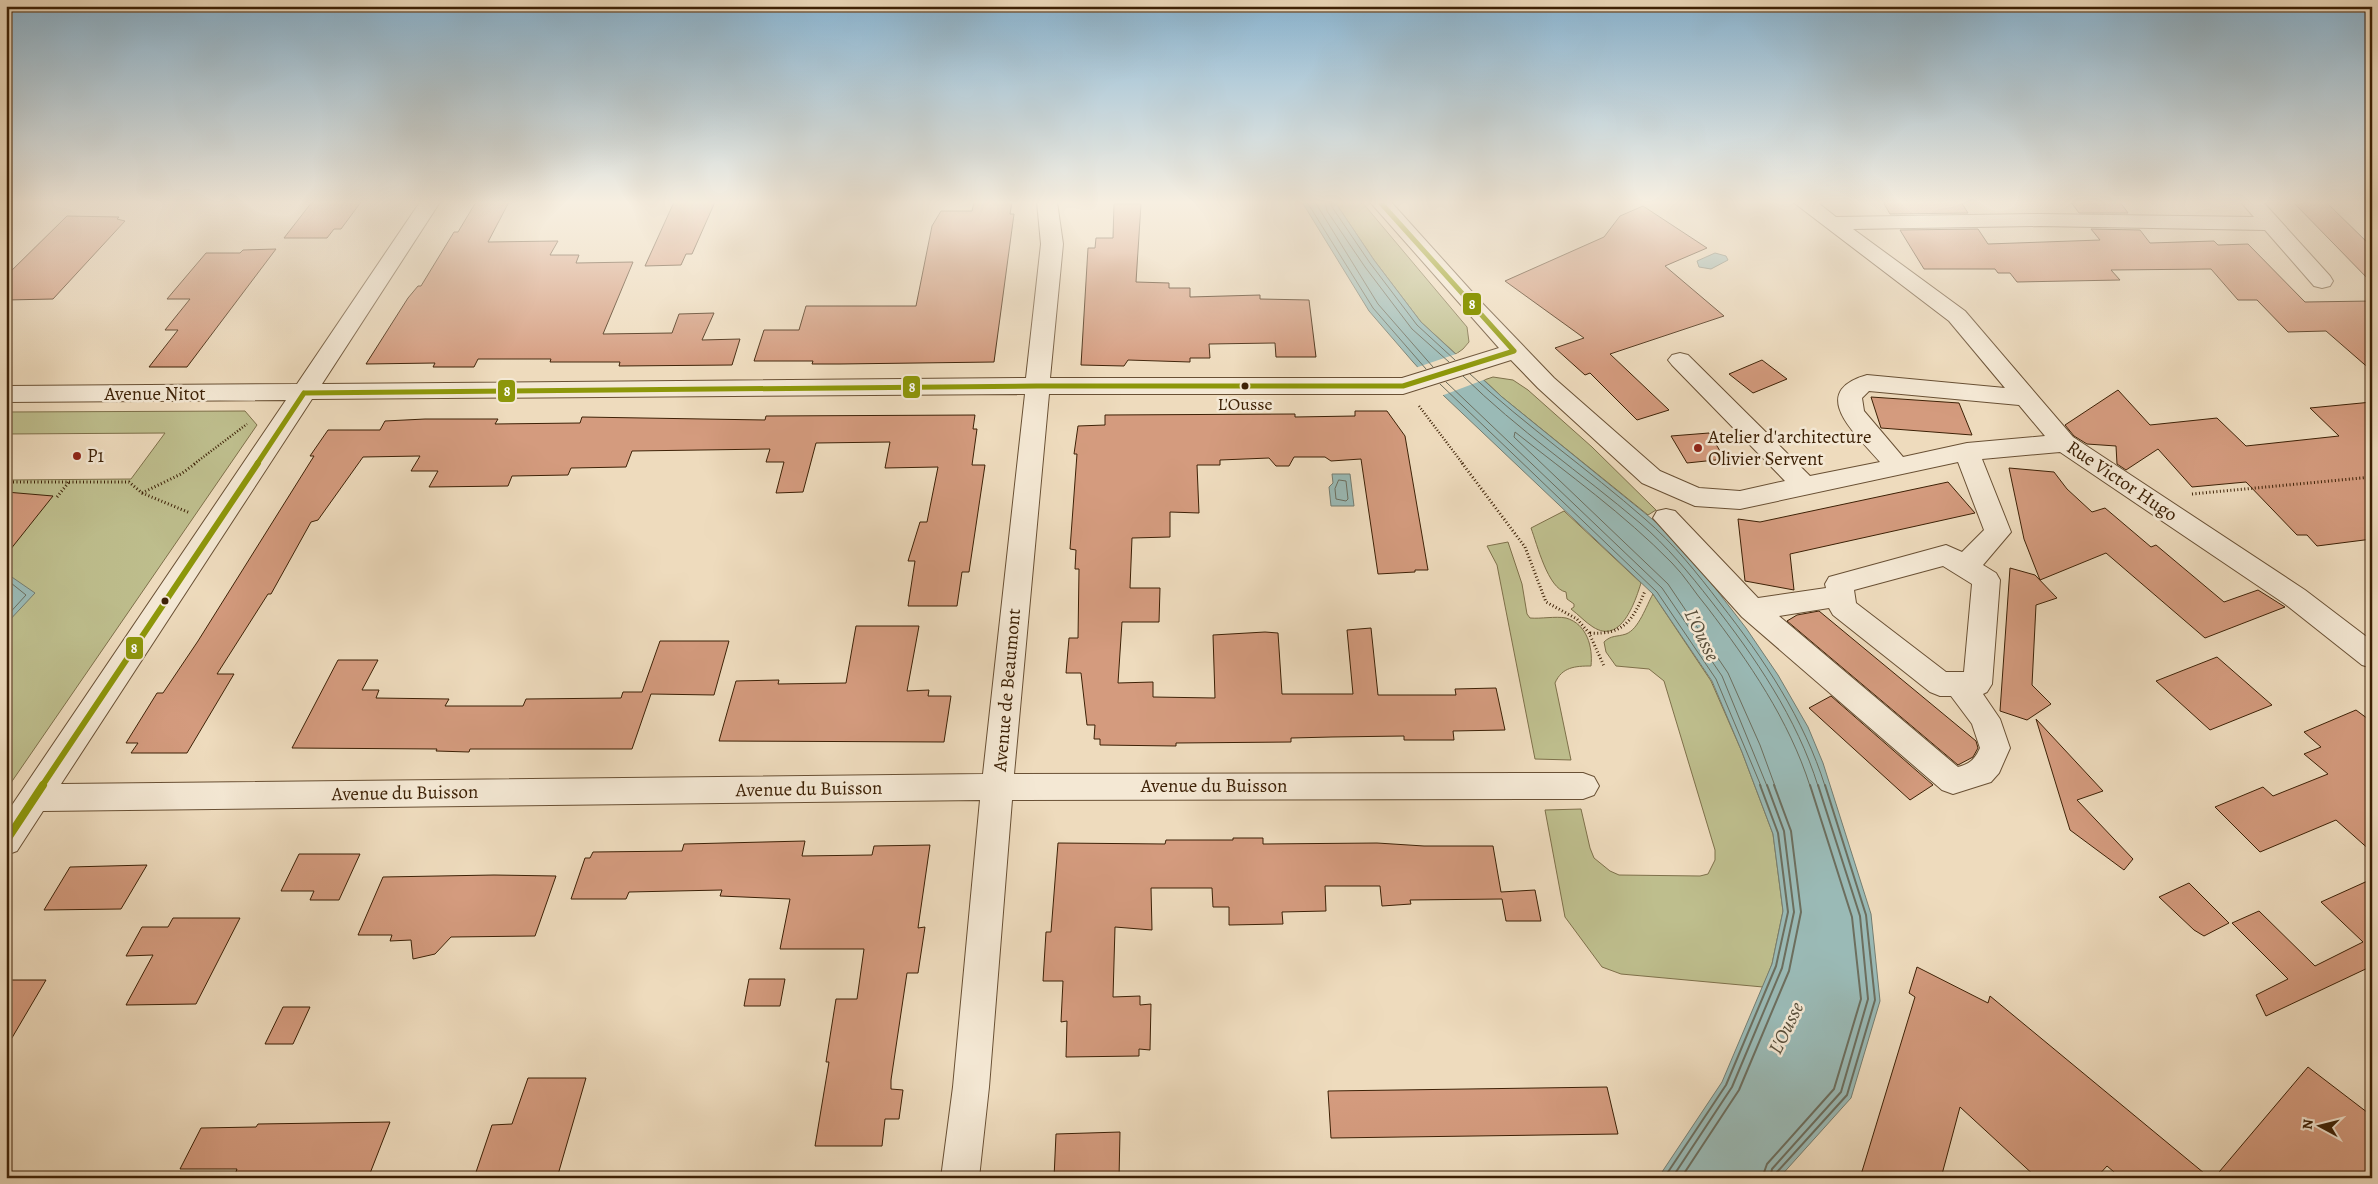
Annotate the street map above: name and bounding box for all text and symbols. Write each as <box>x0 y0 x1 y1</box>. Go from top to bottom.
line badge: 8 <box>1462 292 1482 316</box>
text: 8 <box>1469 295 1476 314</box>
line badge: 8 <box>902 375 921 399</box>
text: 8 <box>909 378 916 397</box>
line badge: 8 <box>497 379 516 403</box>
street label: Avenue Nitot <box>103 381 206 407</box>
marker: L'Ousse <box>1240 381 1250 391</box>
text: 8 <box>504 382 511 401</box>
place label: L'Ousse <box>1217 392 1273 416</box>
place label: Atelier d'architecture Olivier Servent <box>1707 424 1871 472</box>
street label: Rue Victor Hugo <box>2062 434 2182 528</box>
marker: Atelier d'architecture Olivier Servent <box>1692 442 1704 454</box>
place label: P1 <box>87 443 104 469</box>
marker: P1 <box>71 450 83 462</box>
unlabelled marker <box>160 596 170 606</box>
water label: L'Ousse <box>1678 604 1726 666</box>
street label: Avenue de Beaumont <box>987 607 1027 774</box>
line badge: 8 <box>125 636 144 660</box>
text: 8 <box>131 639 138 658</box>
street label: Avenue du Buisson <box>1140 773 1287 799</box>
street label: Avenue du Buisson <box>734 775 883 803</box>
street label: Avenue du Buisson <box>330 779 479 807</box>
water label: L'Ousse <box>1762 997 1810 1059</box>
north arrow <box>2296 1102 2346 1152</box>
text: N <box>2298 1118 2318 1131</box>

